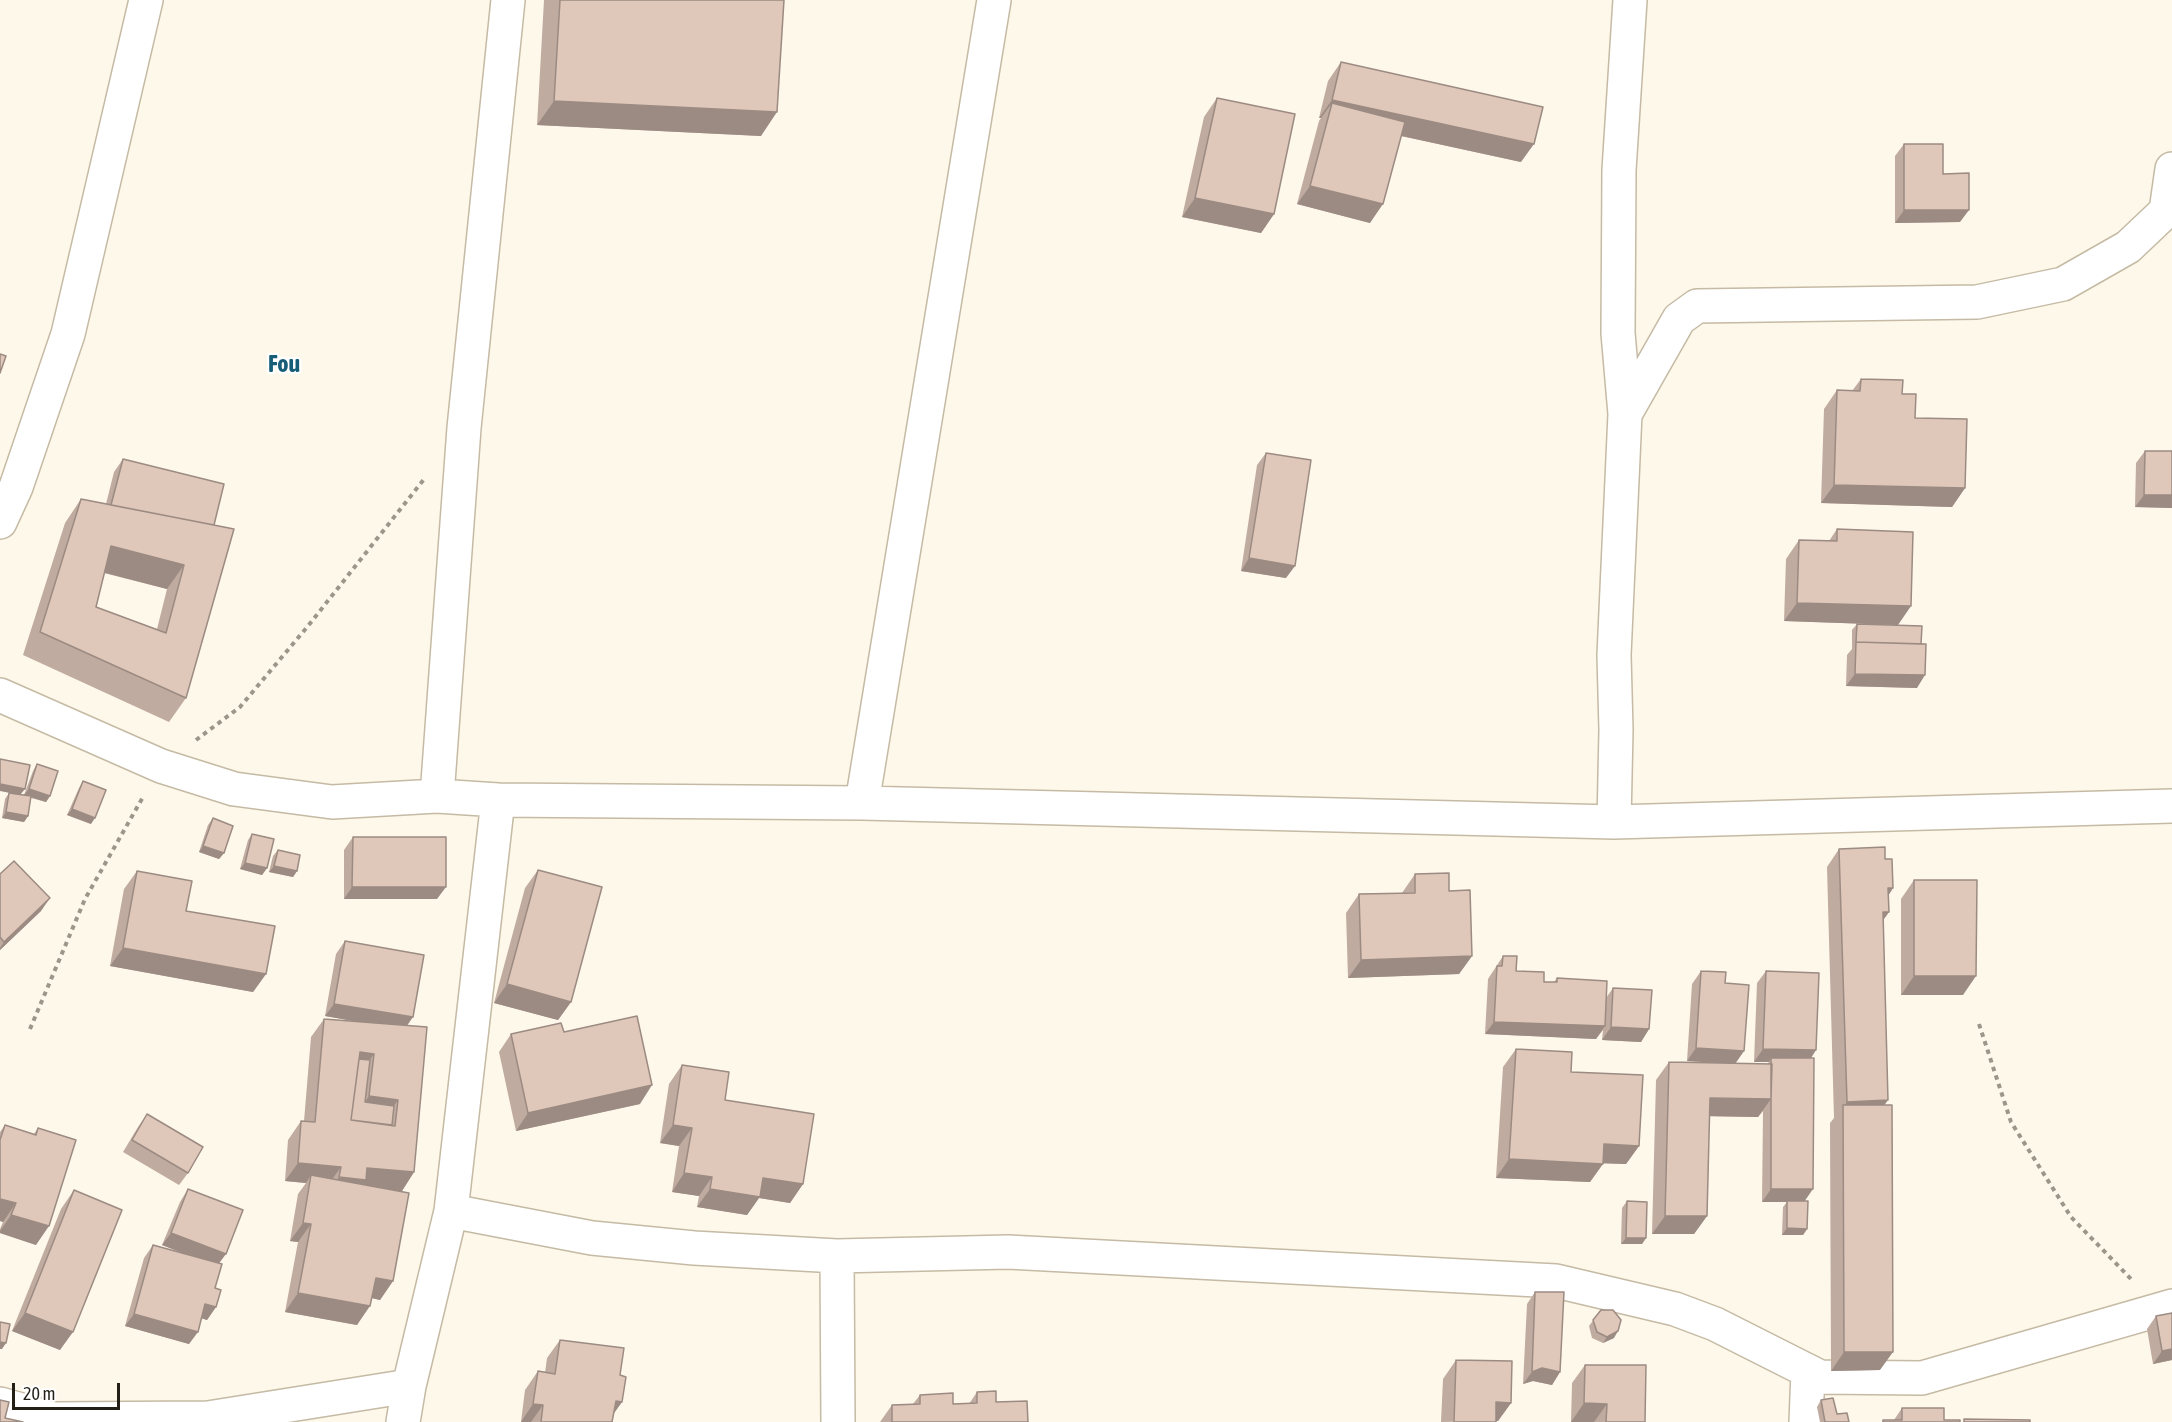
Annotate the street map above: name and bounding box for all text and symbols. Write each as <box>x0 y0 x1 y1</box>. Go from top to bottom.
district label: Fou <box>268 350 300 378</box>
scale bar <box>15 1371 123 1409</box>
text: 20 m <box>23 1383 55 1404</box>

